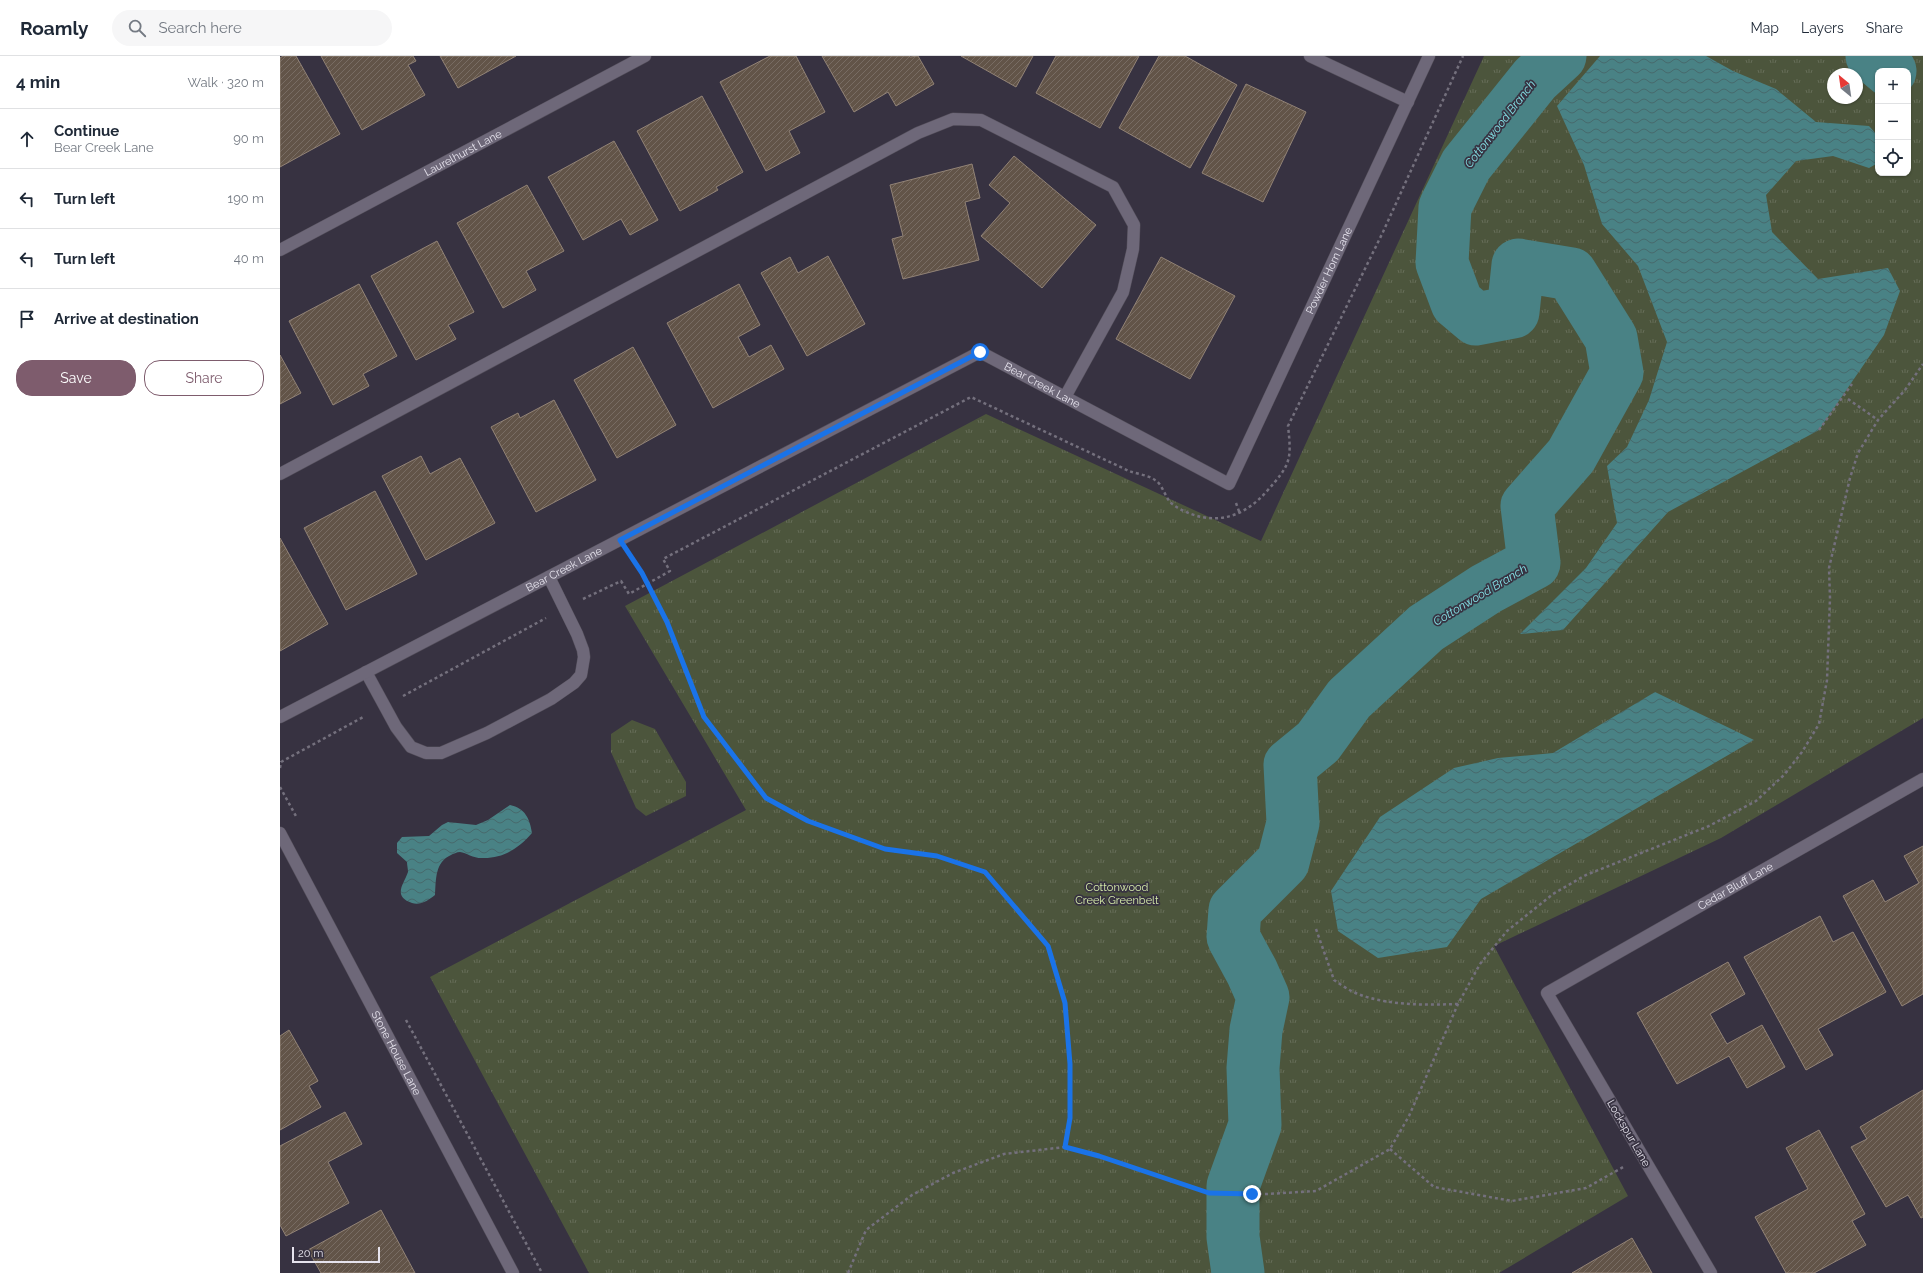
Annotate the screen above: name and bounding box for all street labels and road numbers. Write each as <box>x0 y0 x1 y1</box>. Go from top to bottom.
street label: Laurelhurst Lane <box>422 127 505 179</box>
street label: Powder Horn Lane <box>1303 225 1355 316</box>
street label: Bear Creek Lane <box>1002 360 1083 411</box>
street label: Bear Creek Lane <box>524 544 605 595</box>
street label: Cedar Bluff Lane <box>1695 860 1776 913</box>
street label: Stone House Lane <box>368 1009 424 1098</box>
street label: Lockspur Lane <box>1604 1098 1653 1169</box>

